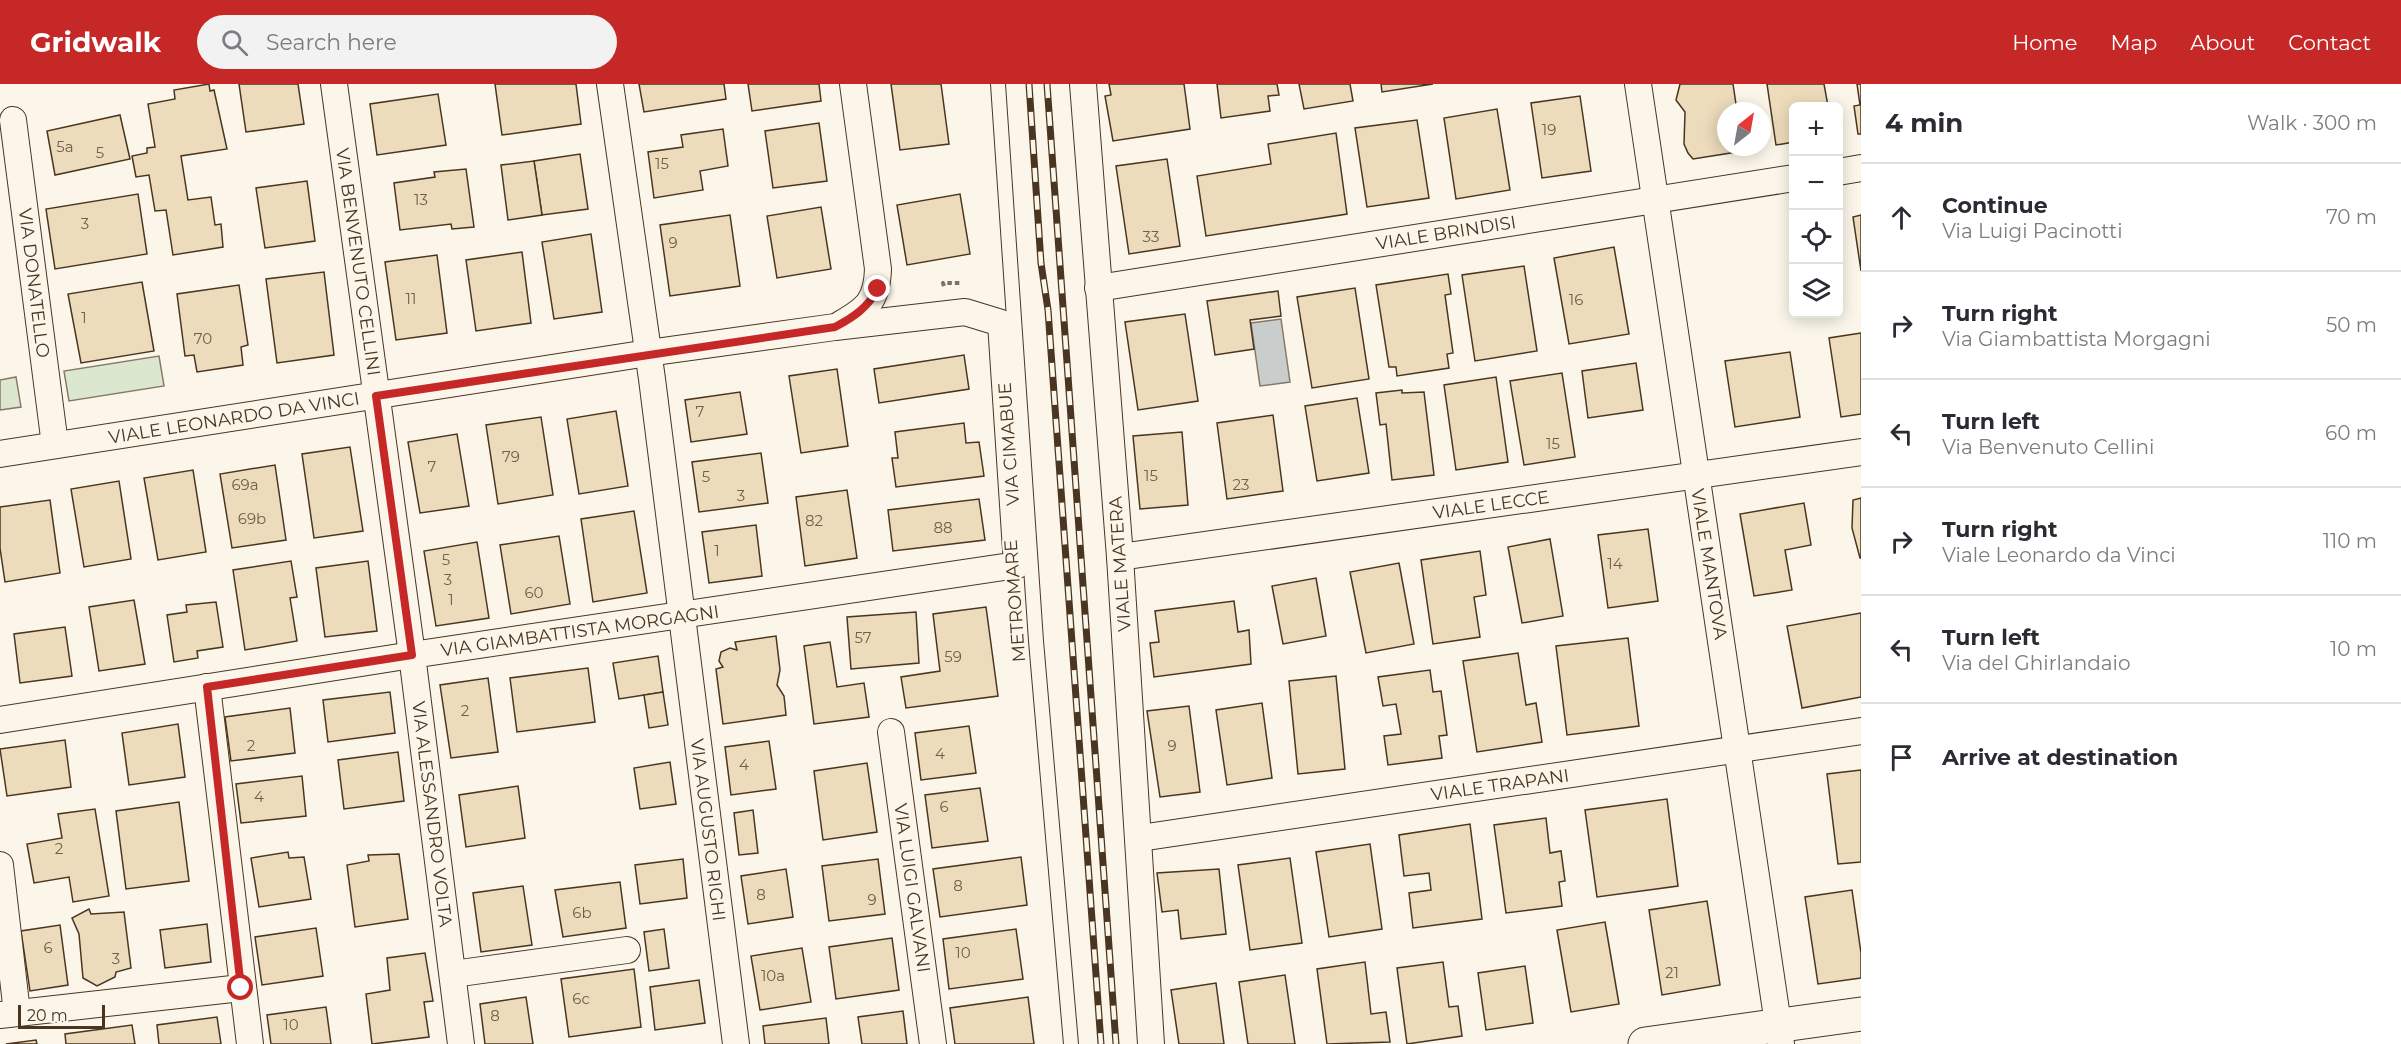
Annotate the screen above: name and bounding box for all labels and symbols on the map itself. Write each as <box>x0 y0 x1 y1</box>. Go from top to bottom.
north arrow <box>1717 102 1771 156</box>
house number: 19 <box>1542 120 1556 139</box>
house number: 5a <box>56 137 74 156</box>
house number: 5 <box>96 143 104 162</box>
street label: VIA BENVENUTO CELLINI <box>331 147 385 377</box>
house number: 15 <box>655 154 669 173</box>
house number: 13 <box>414 190 428 209</box>
street label: VIA DONATELLO <box>14 207 54 359</box>
street label: VIALE BRINDISI <box>1374 211 1518 255</box>
house number: 3 <box>81 214 89 233</box>
house number: 33 <box>1143 227 1159 246</box>
house number: 9 <box>668 233 678 252</box>
route end <box>864 275 890 301</box>
house number: 11 <box>406 289 416 308</box>
house number: 16 <box>1569 290 1583 309</box>
house number: 1 <box>81 308 87 327</box>
house number: 70 <box>194 329 212 348</box>
street label: VIA CIMABUE <box>994 382 1024 506</box>
street label: VIALE LEONARDO DA VINCI <box>107 387 361 449</box>
house number: 7 <box>696 402 705 421</box>
house number: 15 <box>1546 434 1560 453</box>
house number: 79 <box>502 447 520 466</box>
house number: 7 <box>428 457 437 476</box>
house number: 15 <box>1144 466 1158 485</box>
house number: 5 <box>702 467 710 486</box>
house number: 69a <box>231 475 259 494</box>
house number: 23 <box>1233 475 1249 494</box>
house number: 3 <box>737 486 745 505</box>
street label: VIALE LECCE <box>1431 486 1551 524</box>
street label: VIALE MANTOVA <box>1686 487 1732 641</box>
street label: VIALE MATERA <box>1104 495 1136 632</box>
house number: 69b <box>238 509 266 528</box>
house number: 82 <box>805 511 823 530</box>
house number: 88 <box>933 518 953 537</box>
street label: METROMARE <box>1000 539 1030 663</box>
house number: 1 <box>714 541 720 560</box>
house number: 5 <box>442 550 450 569</box>
house number: 14 <box>1607 554 1623 573</box>
house number: 3 <box>444 570 452 589</box>
house number: 60 <box>524 583 544 602</box>
house number: 1 <box>448 590 454 609</box>
street label: VIA GIAMBATTISTA MORGAGNI <box>439 601 721 661</box>
house number: 57 <box>854 628 872 647</box>
house number: 59 <box>944 647 962 666</box>
street label: VIA ALESSANDRO VOLTA <box>407 700 457 928</box>
house number: 2 <box>461 701 469 720</box>
house number: 2 <box>247 736 255 755</box>
house number: 9 <box>1167 736 1177 755</box>
street label: VIA AUGUSTO RIGHI <box>686 737 730 923</box>
house number: 4 <box>935 744 945 763</box>
house number: 4 <box>739 755 749 774</box>
street label: VIALE TRAPANI <box>1429 764 1571 806</box>
house number: 4 <box>254 787 264 806</box>
house number: 6 <box>939 797 949 816</box>
street label: VIA LUIGI GALVANI <box>889 802 935 974</box>
house number: 2 <box>55 839 63 858</box>
house number: 8 <box>953 876 963 895</box>
house number: 8 <box>756 885 766 904</box>
house number: 9 <box>867 890 877 909</box>
house number: 6b <box>572 903 592 922</box>
house number: 6 <box>43 938 53 957</box>
house number: 10 <box>955 943 971 962</box>
house number: 3 <box>112 949 120 968</box>
house number: 21 <box>1665 963 1679 982</box>
house number: 10a <box>761 966 785 985</box>
route start <box>227 974 253 1000</box>
house number: 6c <box>572 989 590 1008</box>
scale bar <box>18 1002 105 1030</box>
house number: 8 <box>490 1006 500 1025</box>
house number: 10 <box>283 1015 299 1034</box>

